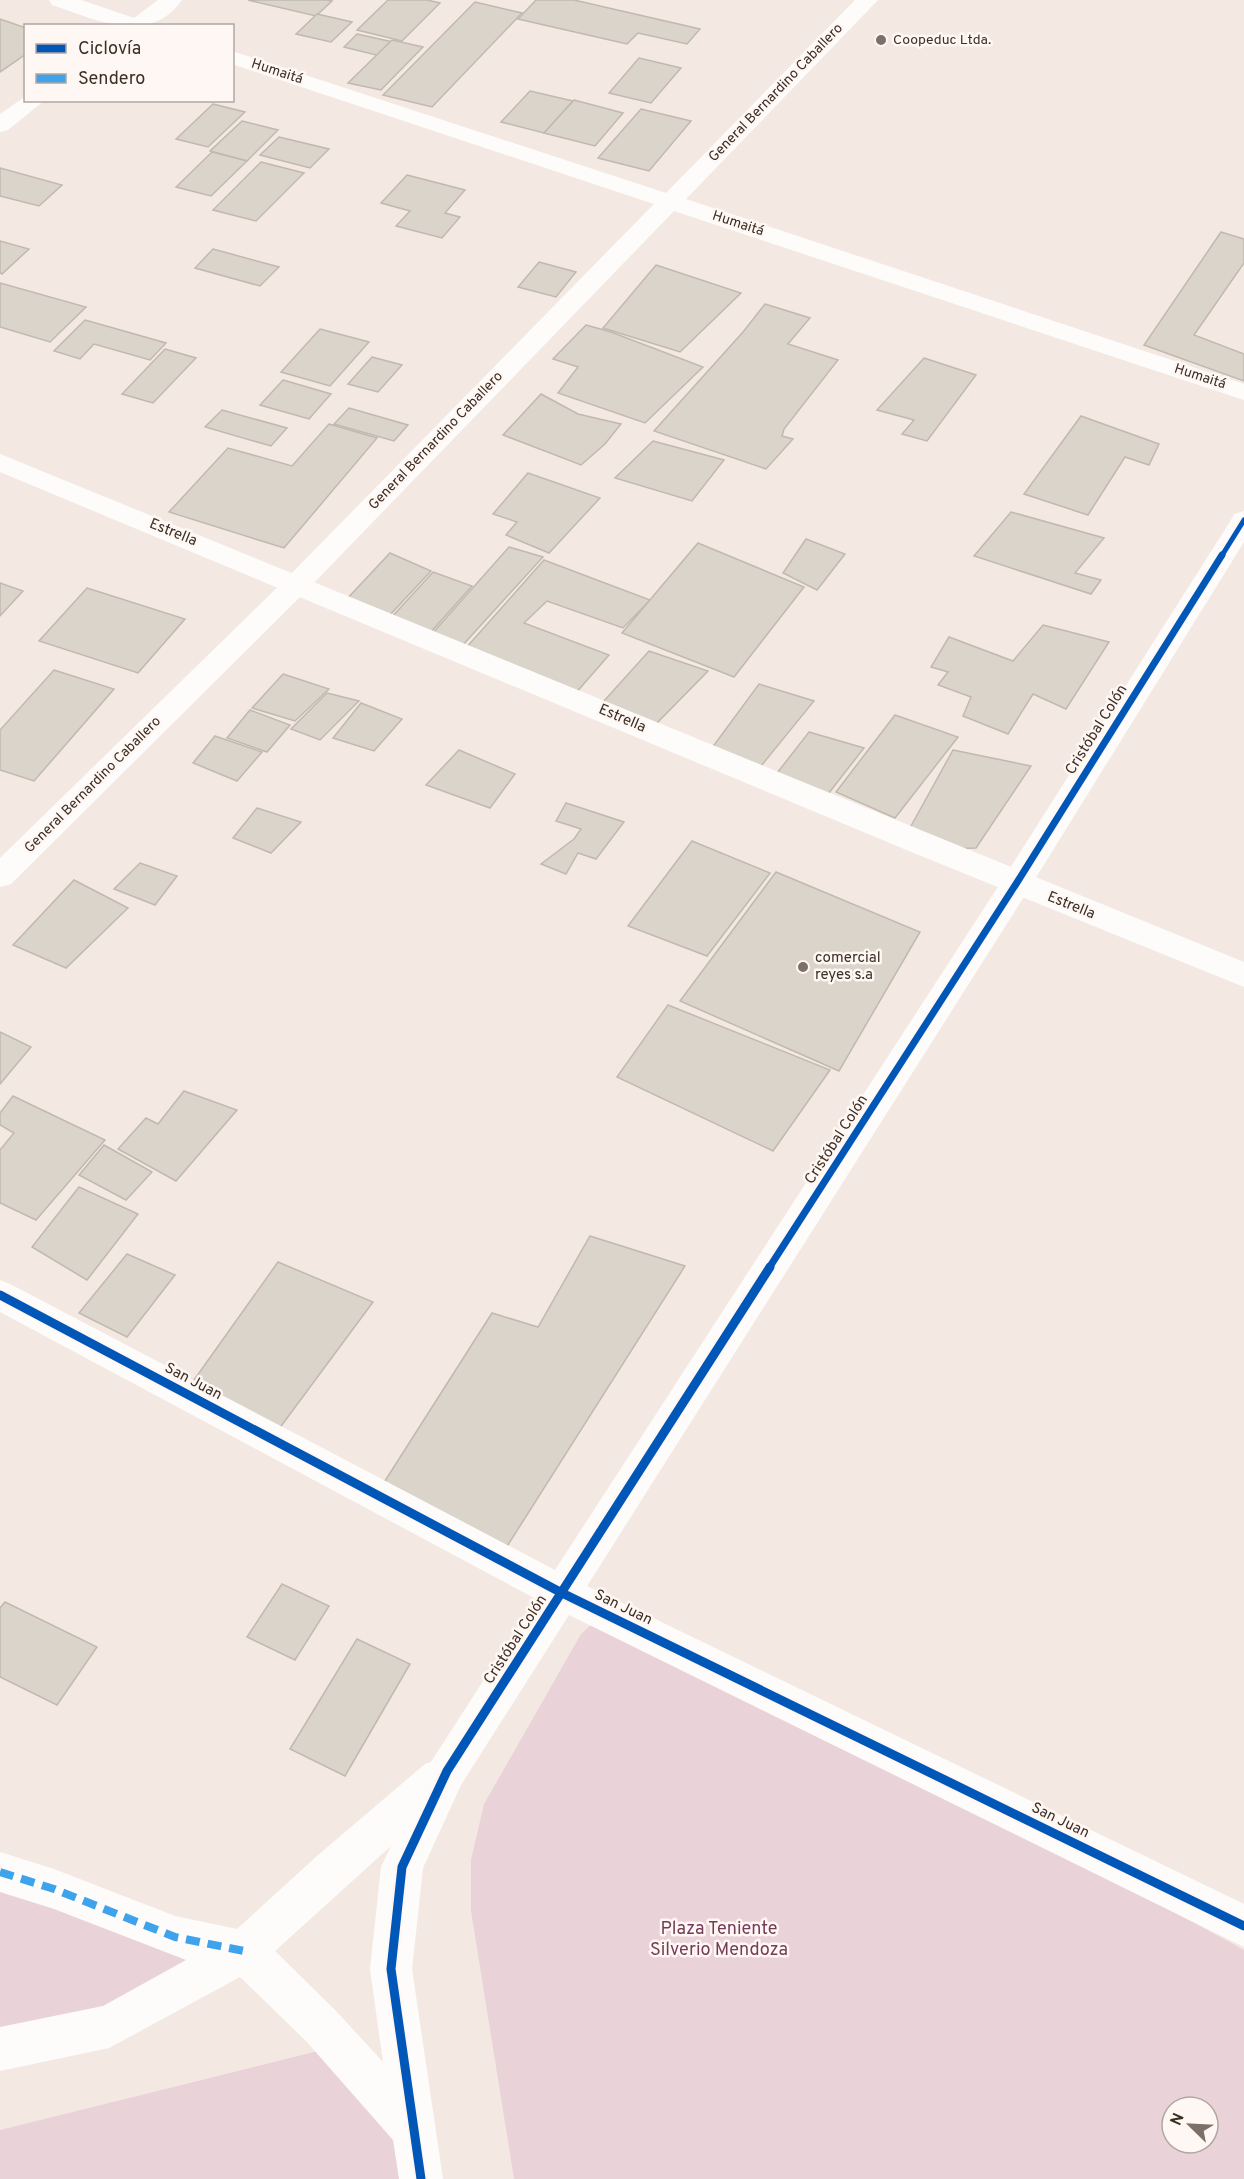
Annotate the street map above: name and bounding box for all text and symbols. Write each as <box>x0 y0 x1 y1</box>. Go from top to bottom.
street label: General Bernardino Caballero <box>705 20 847 166</box>
legend <box>24 24 234 102</box>
place label: Coopeduc Ltda. <box>893 32 991 49</box>
marker: Coopeduc Ltda. <box>874 33 888 47</box>
text: Ciclovía <box>78 38 141 61</box>
street label: Humaitá <box>249 56 305 88</box>
text: Sendero <box>78 68 145 91</box>
street label: Humaitá <box>710 208 766 240</box>
street label: Humaitá <box>1172 361 1228 393</box>
street label: General Bernardino Caballero <box>365 368 507 514</box>
street label: Estrella <box>146 515 200 551</box>
street label: Cristóbal Colón <box>1062 681 1132 779</box>
street label: Estrella <box>595 700 649 738</box>
street label: General Bernardino Caballero <box>21 713 165 857</box>
street label: Estrella <box>1044 888 1098 924</box>
place label: comercial reyes s.a <box>815 949 881 985</box>
marker: comercial reyes s.a <box>796 960 810 974</box>
street label: Cristóbal Colón <box>801 1092 873 1188</box>
street label: San Juan <box>161 1359 225 1405</box>
street label: San Juan <box>591 1586 655 1630</box>
street label: Cristóbal Colón <box>480 1592 552 1688</box>
street label: San Juan <box>1028 1799 1092 1843</box>
park label: Plaza Teniente Silverio Mendoza <box>650 1918 788 1962</box>
north arrow <box>1160 2095 1220 2155</box>
text: N <box>1167 2110 1190 2129</box>

